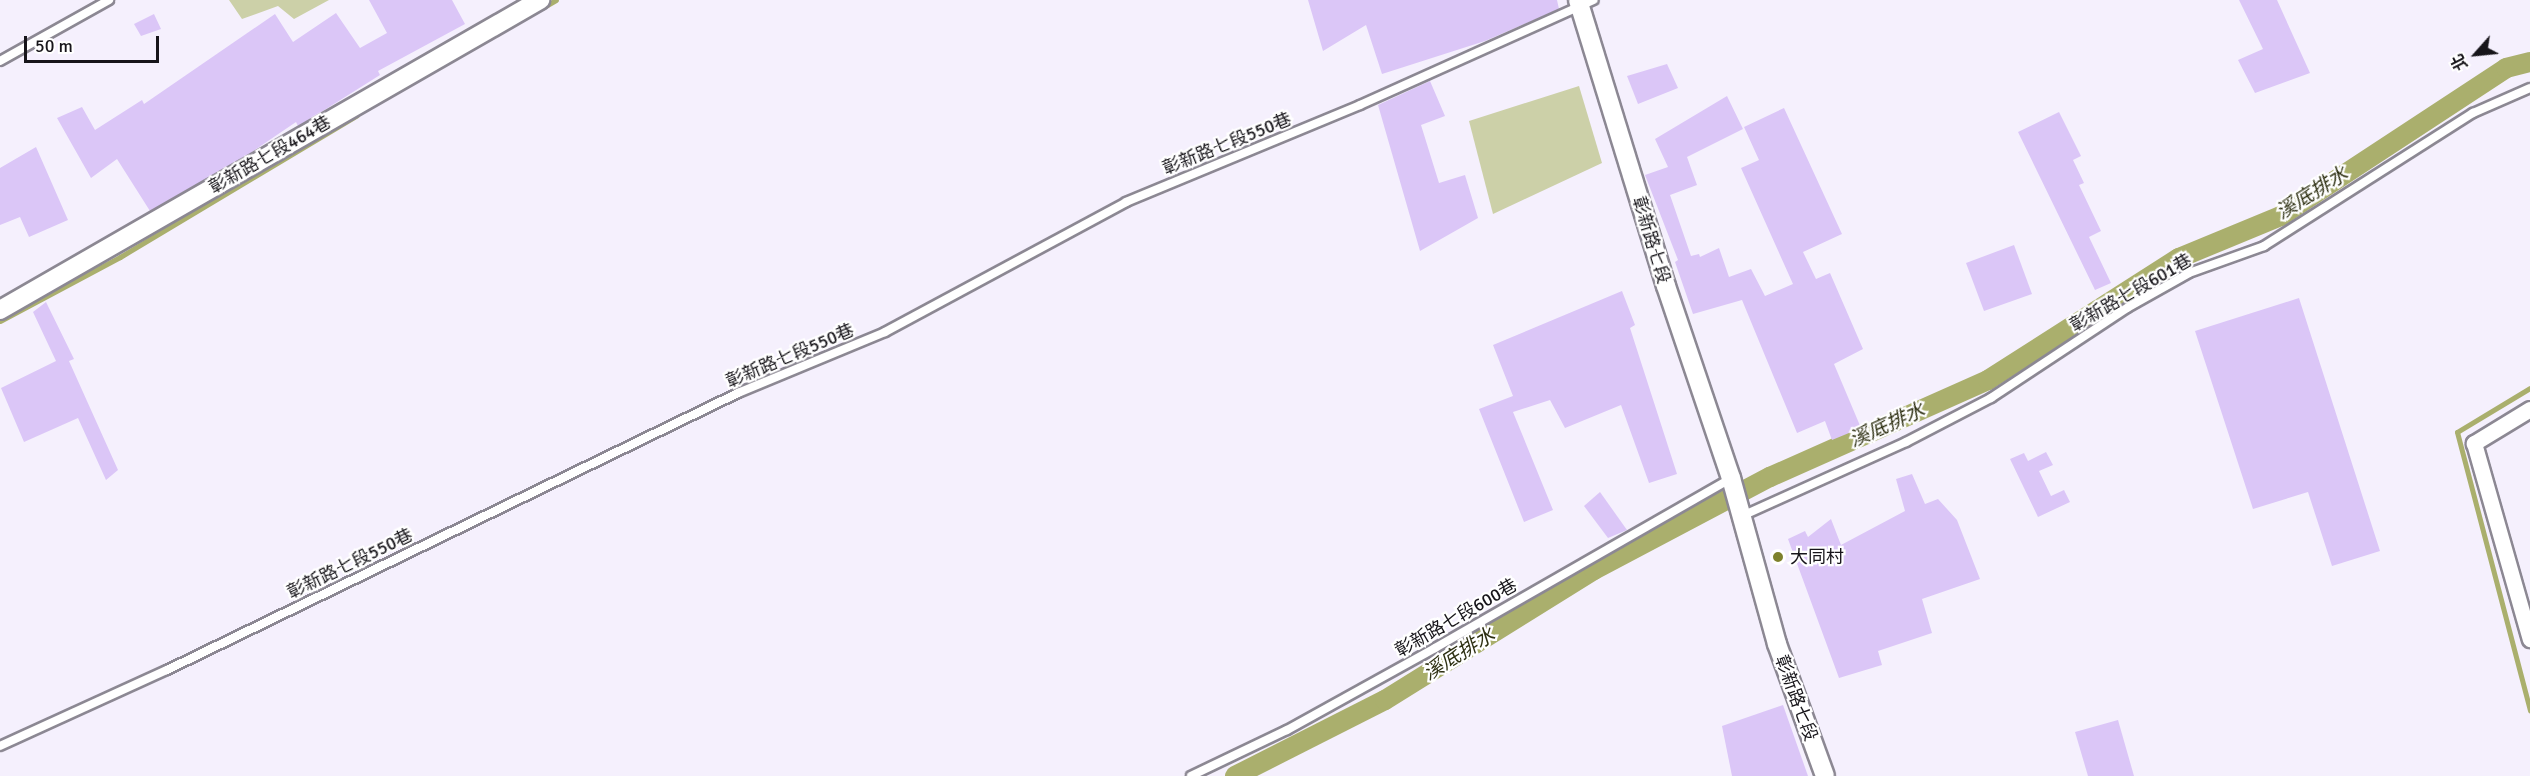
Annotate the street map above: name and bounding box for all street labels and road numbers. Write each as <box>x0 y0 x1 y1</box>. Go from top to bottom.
street label: 彰新路七段550巷 <box>1159 108 1295 180</box>
street label: 彰新路七段464巷 <box>205 111 335 199</box>
street label: 彰新路七段 <box>1628 194 1674 286</box>
street label: 彰新路七段601巷 <box>2066 249 2196 337</box>
street label: 彰新路七段550巷 <box>723 319 857 393</box>
street label: 彰新路七段550巷 <box>284 524 416 604</box>
street label: 彰新路七段600巷 <box>1391 574 1521 662</box>
street label: 彰新路七段 <box>1770 652 1822 744</box>

